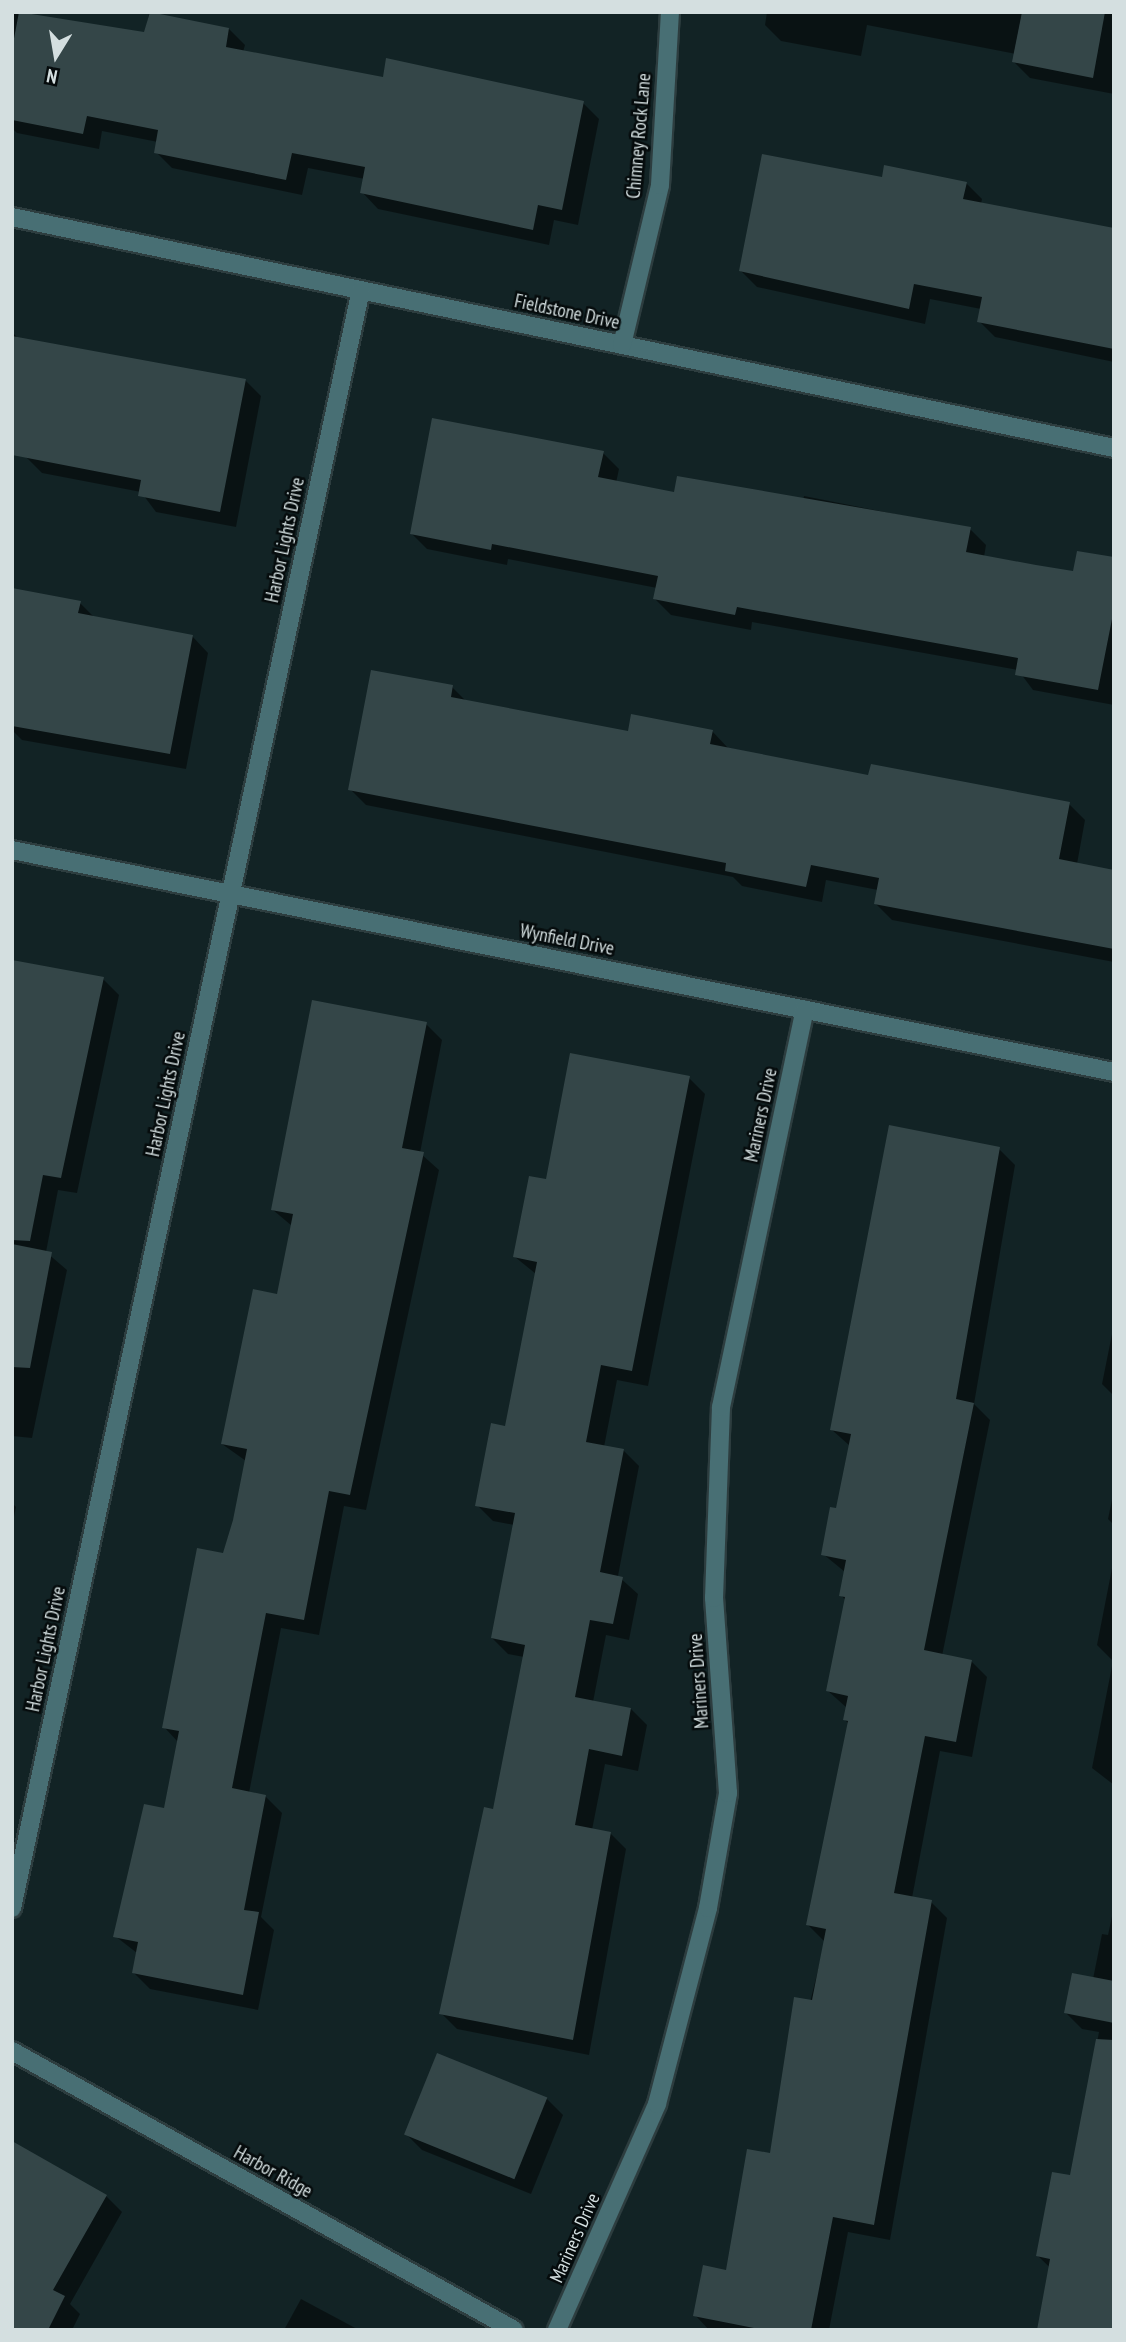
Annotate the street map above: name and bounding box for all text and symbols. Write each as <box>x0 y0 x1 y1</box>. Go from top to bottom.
north arrow <box>21 21 91 91</box>
text: N <box>45 64 59 89</box>
street label: Chimney Rock Lane <box>622 72 656 200</box>
street label: Fieldstone Drive <box>512 290 622 334</box>
street label: Harbor Lights Drive <box>261 475 309 605</box>
street label: Wynfield Drive <box>518 920 616 960</box>
street label: Harbor Lights Drive <box>142 1029 190 1159</box>
street label: Mariners Drive <box>740 1066 782 1164</box>
street label: Harbor Lights Drive <box>22 1584 70 1714</box>
street label: Mariners Drive <box>684 1633 714 1729</box>
street label: Harbor Ridge <box>230 2141 316 2203</box>
street label: Mariners Drive <box>545 2190 605 2286</box>

